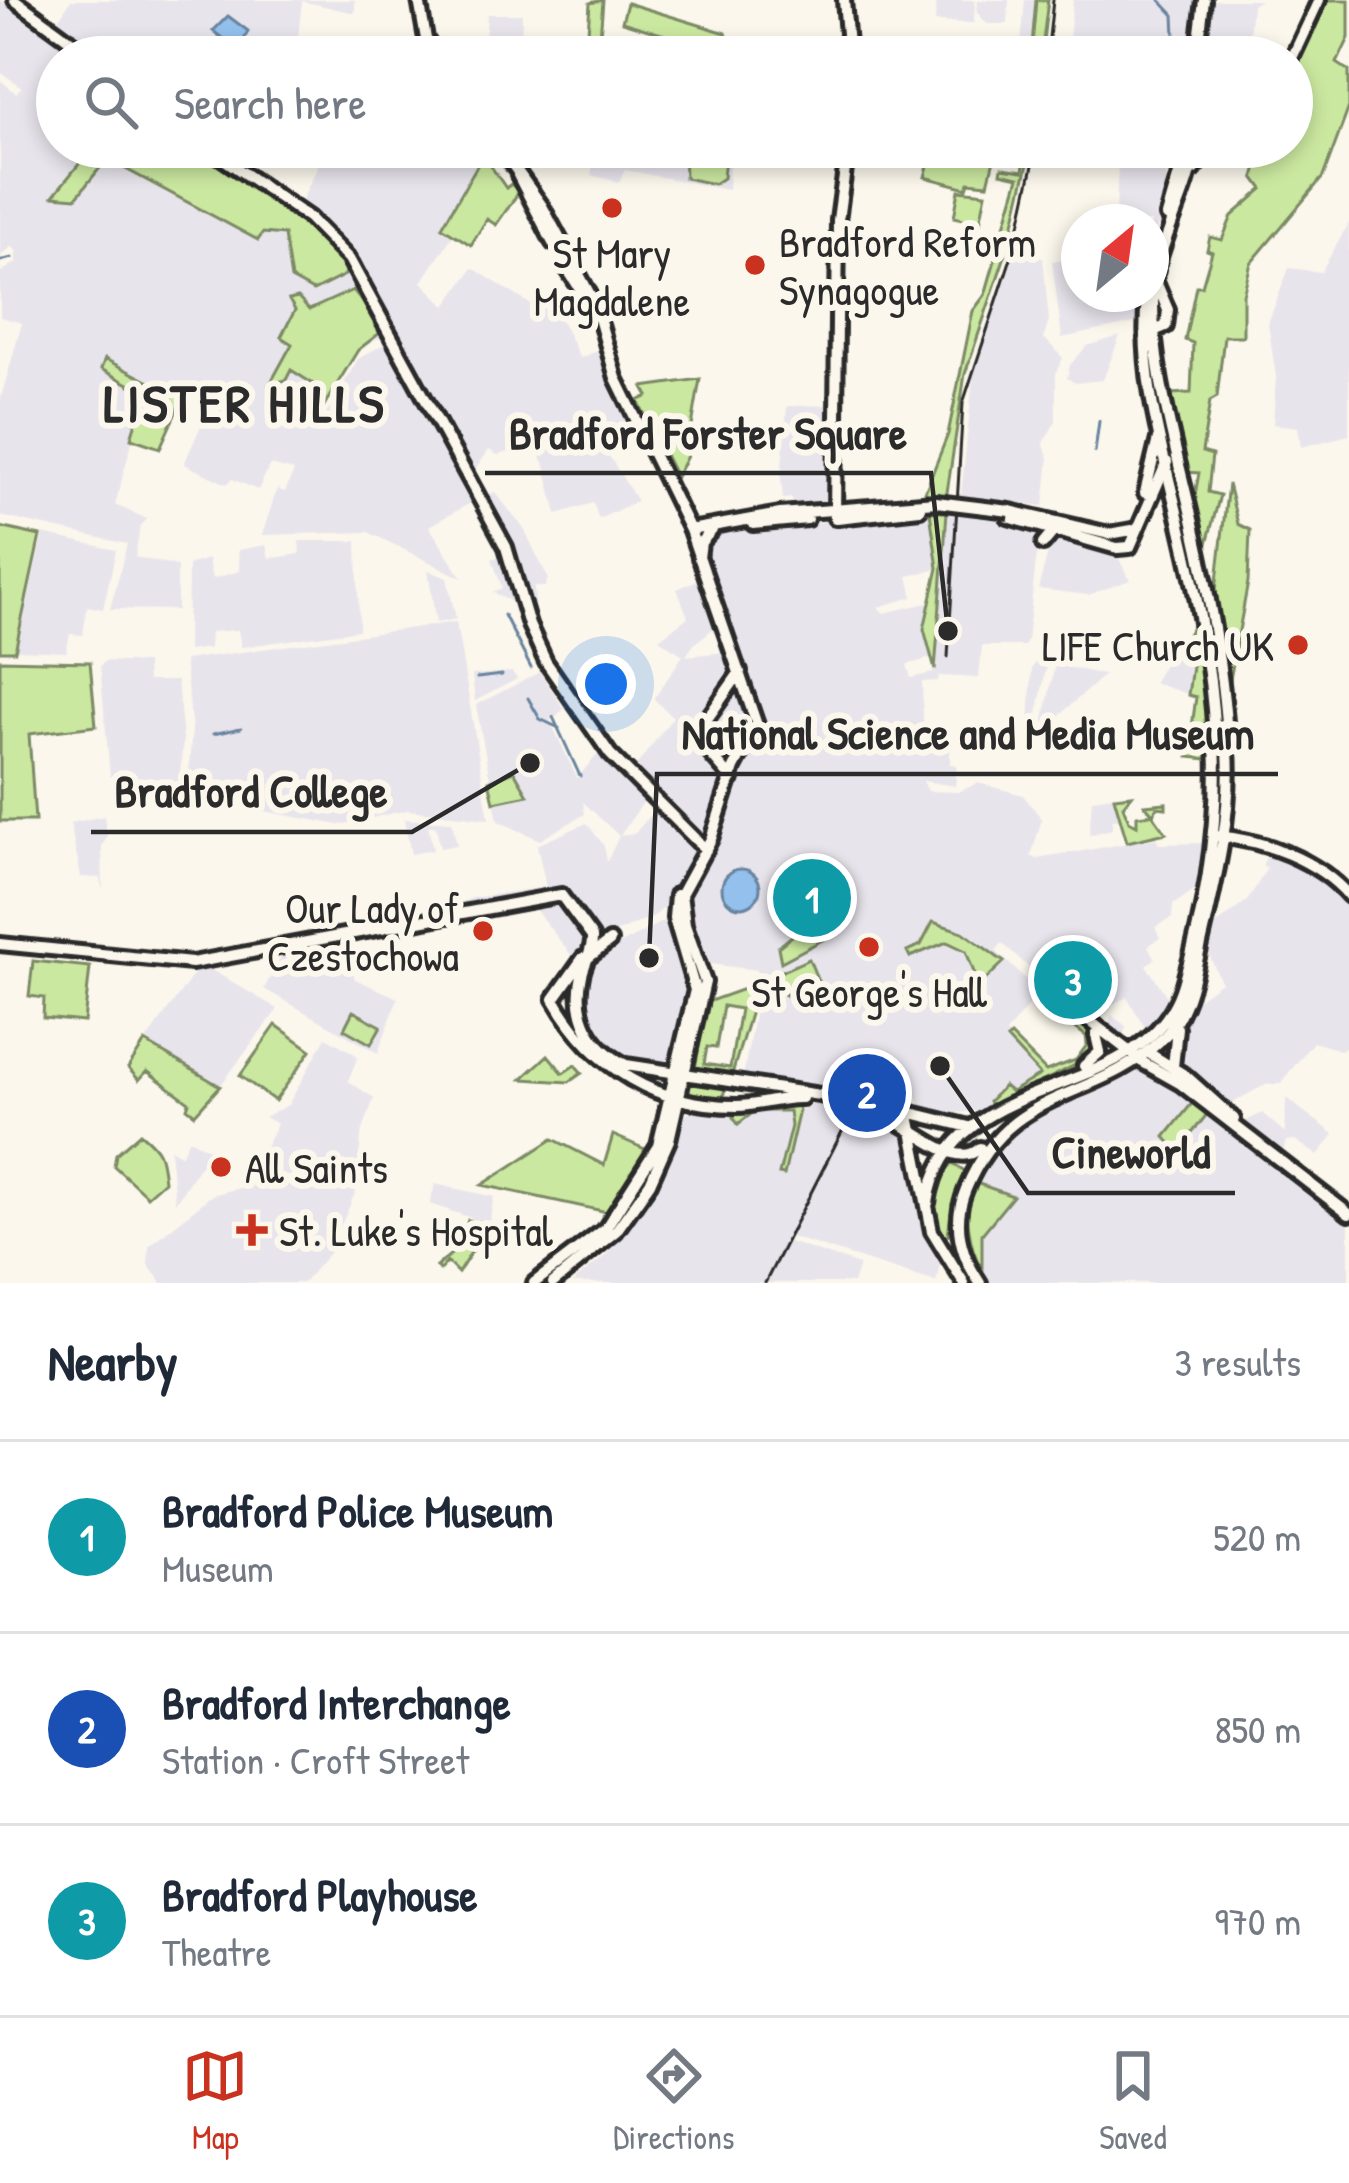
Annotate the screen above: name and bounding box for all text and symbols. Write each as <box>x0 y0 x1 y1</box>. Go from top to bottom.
search box <box>36 36 1313 168</box>
icon: search <box>78 69 144 135</box>
text: Search here <box>174 72 366 133</box>
marker: St Mary Magdalene <box>599 195 625 221</box>
north arrow <box>1061 204 1169 312</box>
place label: Bradford Reform Synagogue <box>779 213 1036 318</box>
place label: St Mary Magdalene <box>534 224 690 329</box>
marker: Bradford Reform Synagogue <box>742 252 768 278</box>
district label: LISTER HILLS <box>104 366 386 439</box>
callout: Bradford Forster Square <box>485 392 931 473</box>
text: Bradford Forster Square <box>509 402 907 464</box>
place label: LIFE Church UK <box>1042 617 1274 674</box>
marker: LIFE Church UK <box>1285 632 1311 658</box>
your location <box>576 654 636 714</box>
callout: National Science and Media Museum <box>657 693 1278 774</box>
text: National Science and Media Museum <box>682 702 1254 763</box>
callout: Bradford College <box>91 751 412 832</box>
text: Bradford College <box>115 760 388 822</box>
pin: 1 <box>773 853 851 943</box>
place label: Our Lady of Czestochowa <box>267 879 459 984</box>
marker: Our Lady of Czestochowa <box>470 918 496 944</box>
marker: St George's Hall <box>856 934 882 960</box>
pin: 3 <box>1034 935 1112 1025</box>
place label: St George's Hall <box>751 963 988 1020</box>
pin: 2 <box>828 1048 906 1138</box>
callout: Cineworld <box>1028 1112 1235 1193</box>
text: Cineworld <box>1052 1121 1211 1182</box>
place label: All Saints <box>245 1139 388 1196</box>
marker: All Saints <box>208 1154 234 1180</box>
place label: St. Luke's Hospital <box>279 1202 554 1259</box>
marker: St. Luke's Hospital <box>236 1214 268 1246</box>
text: Nearby <box>48 1327 178 1396</box>
text: 3 results <box>1175 1335 1301 1388</box>
text: Bradford Police Museum <box>162 1480 553 1541</box>
text: 1 <box>80 1510 94 1563</box>
text: 520 m <box>1213 1510 1301 1563</box>
text: Museum <box>162 1541 273 1594</box>
text: Bradford Interchange <box>162 1672 511 1733</box>
text: 2 <box>78 1702 96 1755</box>
text: 850 m <box>1215 1702 1301 1755</box>
text: Station · Croft Street <box>162 1733 469 1786</box>
text: Bradford Playhouse <box>162 1864 477 1925</box>
text: 3 <box>78 1894 96 1947</box>
text: 970 m <box>1214 1894 1301 1947</box>
text: Theatre <box>162 1925 271 1978</box>
tab: Map <box>182 2043 248 2159</box>
tab: Directions <box>613 2043 735 2159</box>
tab: Saved <box>1099 2043 1167 2159</box>

